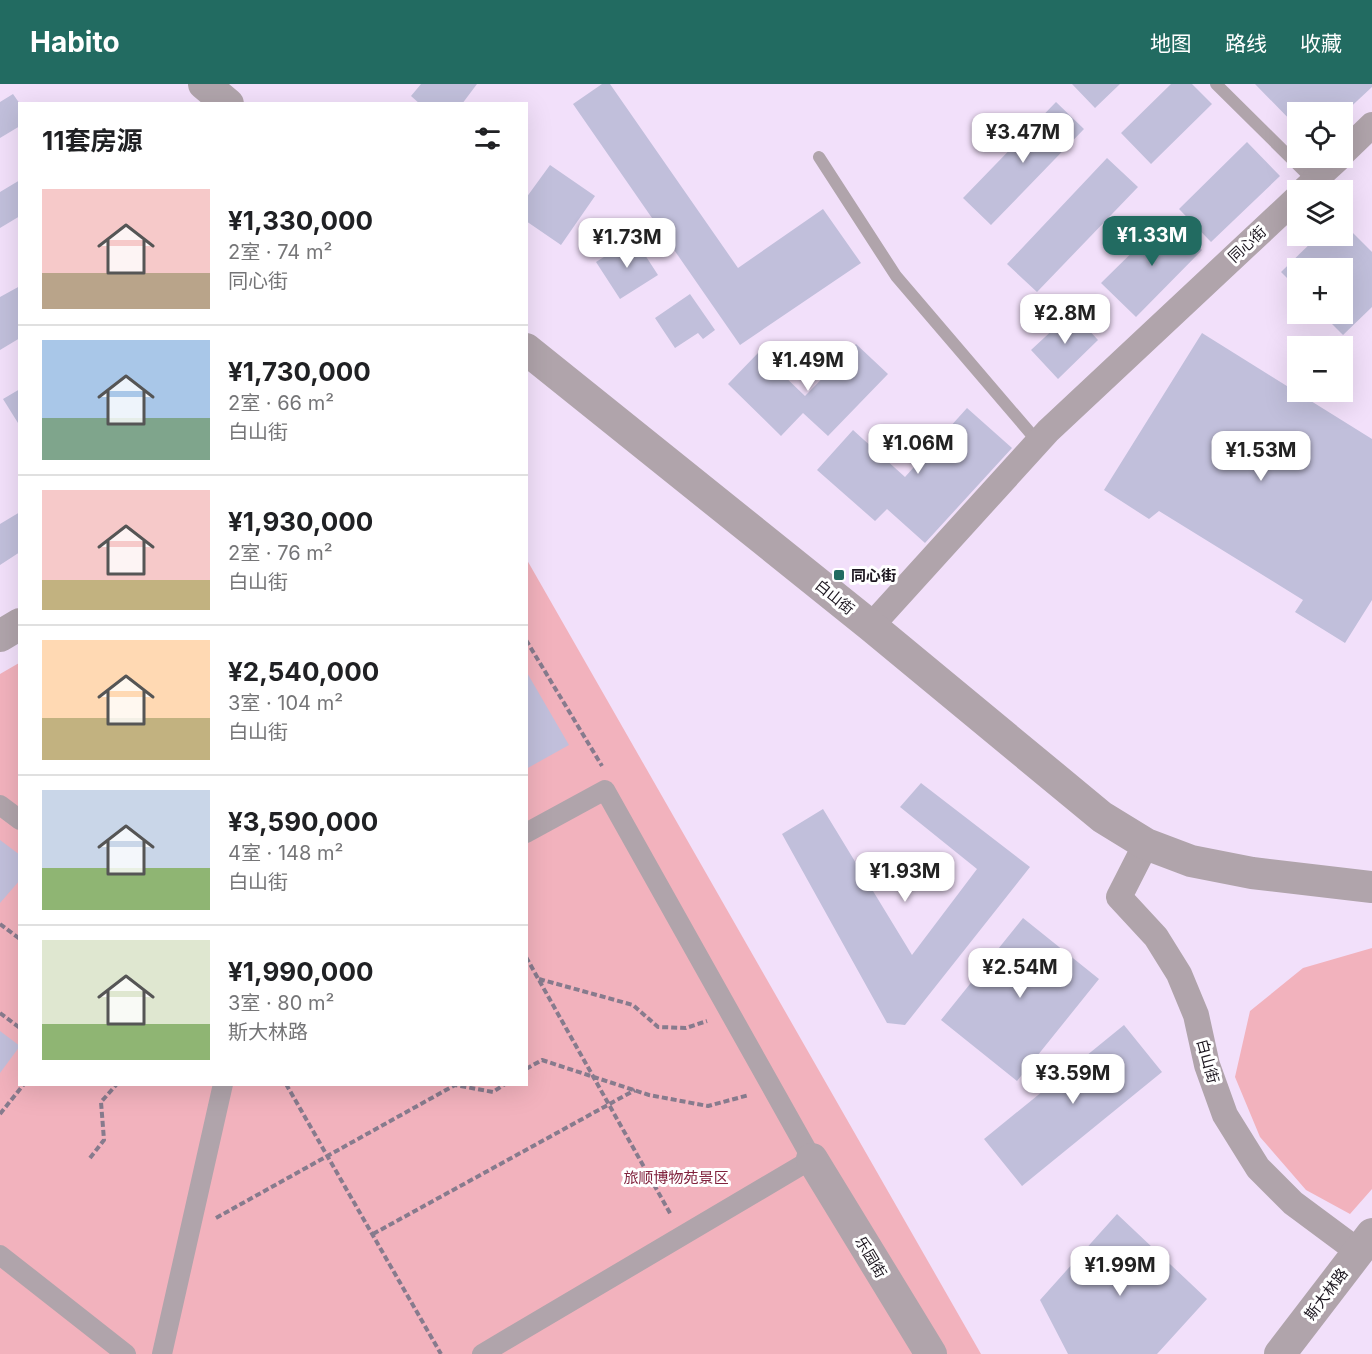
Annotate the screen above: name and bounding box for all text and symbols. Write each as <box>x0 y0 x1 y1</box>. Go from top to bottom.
text: Habito <box>30 25 120 59</box>
text: 地图 <box>1150 31 1192 56</box>
text: 路线 <box>1225 31 1267 56</box>
text: 收藏 <box>1300 31 1342 56</box>
map controls <box>1287 102 1353 402</box>
button: locate <box>1287 102 1353 168</box>
pin: ¥3.47M <box>974 113 1072 164</box>
text: ¥3.47M <box>986 120 1060 144</box>
icon: filters <box>471 122 504 155</box>
text: 11套房源 <box>42 125 142 156</box>
button: layers <box>1287 180 1353 246</box>
text: ¥1,330,000 <box>228 205 373 236</box>
icon: home <box>90 213 162 285</box>
pin: ¥1.33M <box>1103 216 1201 267</box>
pin: ¥1.73M <box>578 218 676 269</box>
street label: 同心街 <box>1224 222 1270 266</box>
text: ¥1.33M <box>1117 223 1187 247</box>
text: ¥1.73M <box>592 225 662 249</box>
text: 2室 · 74 m² <box>228 240 332 264</box>
button: + <box>1287 258 1353 324</box>
text: 同心街 <box>228 269 288 293</box>
pin: ¥2.8M <box>1023 294 1107 345</box>
text: ¥2.8M <box>1034 301 1096 325</box>
button: − <box>1287 336 1353 402</box>
pin: ¥1.49M <box>759 341 857 392</box>
text: ¥1.49M <box>772 348 844 372</box>
text: ¥1,730,000 <box>228 356 371 387</box>
icon: home <box>90 364 162 436</box>
text: 2室 · 66 m² <box>228 391 334 415</box>
text: 白山街 <box>228 420 288 444</box>
pin: ¥1.06M <box>869 424 967 475</box>
text: ¥1.06M <box>882 431 954 455</box>
pin: ¥1.53M <box>1212 431 1310 482</box>
text: ¥1.53M <box>1226 438 1296 462</box>
text: ¥1,930,000 <box>228 506 373 537</box>
icon: home <box>90 514 162 586</box>
text: 2室 · 76 m² <box>228 541 333 565</box>
place label: 同心街 <box>851 566 896 585</box>
marker: 同心街 <box>832 568 846 582</box>
text: 白山街 <box>228 570 288 594</box>
street label: 白山街 <box>812 575 858 619</box>
text: ¥2,540,000 <box>228 656 379 687</box>
icon: home <box>90 664 162 736</box>
text: 3室 · 104 m² <box>228 691 343 715</box>
text: 白山街 <box>228 720 288 744</box>
text: ¥3,590,000 <box>228 806 378 837</box>
icon: home <box>90 814 162 886</box>
text: 4室 · 148 m² <box>228 841 343 865</box>
pin: ¥1.93M <box>856 852 954 903</box>
text: ¥1.93M <box>870 859 941 883</box>
text: 白山街 <box>228 870 288 894</box>
pin: ¥2.54M <box>971 948 1069 999</box>
text: ¥2.54M <box>982 955 1058 979</box>
text: ¥1,990,000 <box>228 956 373 987</box>
icon: home <box>90 964 162 1036</box>
text: 3室 · 80 m² <box>228 991 334 1015</box>
text: 斯大林路 <box>228 1020 308 1044</box>
street label: 白山街 <box>1193 1037 1223 1085</box>
pin: ¥3.59M <box>1024 1054 1122 1105</box>
text: ¥3.59M <box>1036 1061 1110 1085</box>
park label: 旅顺博物苑景区 <box>623 1168 729 1187</box>
street label: 乐园街 <box>851 1233 891 1281</box>
pin: ¥1.99M <box>1071 1246 1169 1297</box>
text: ¥1.99M <box>1084 1253 1156 1277</box>
street label: 斯大林路 <box>1300 1264 1352 1324</box>

